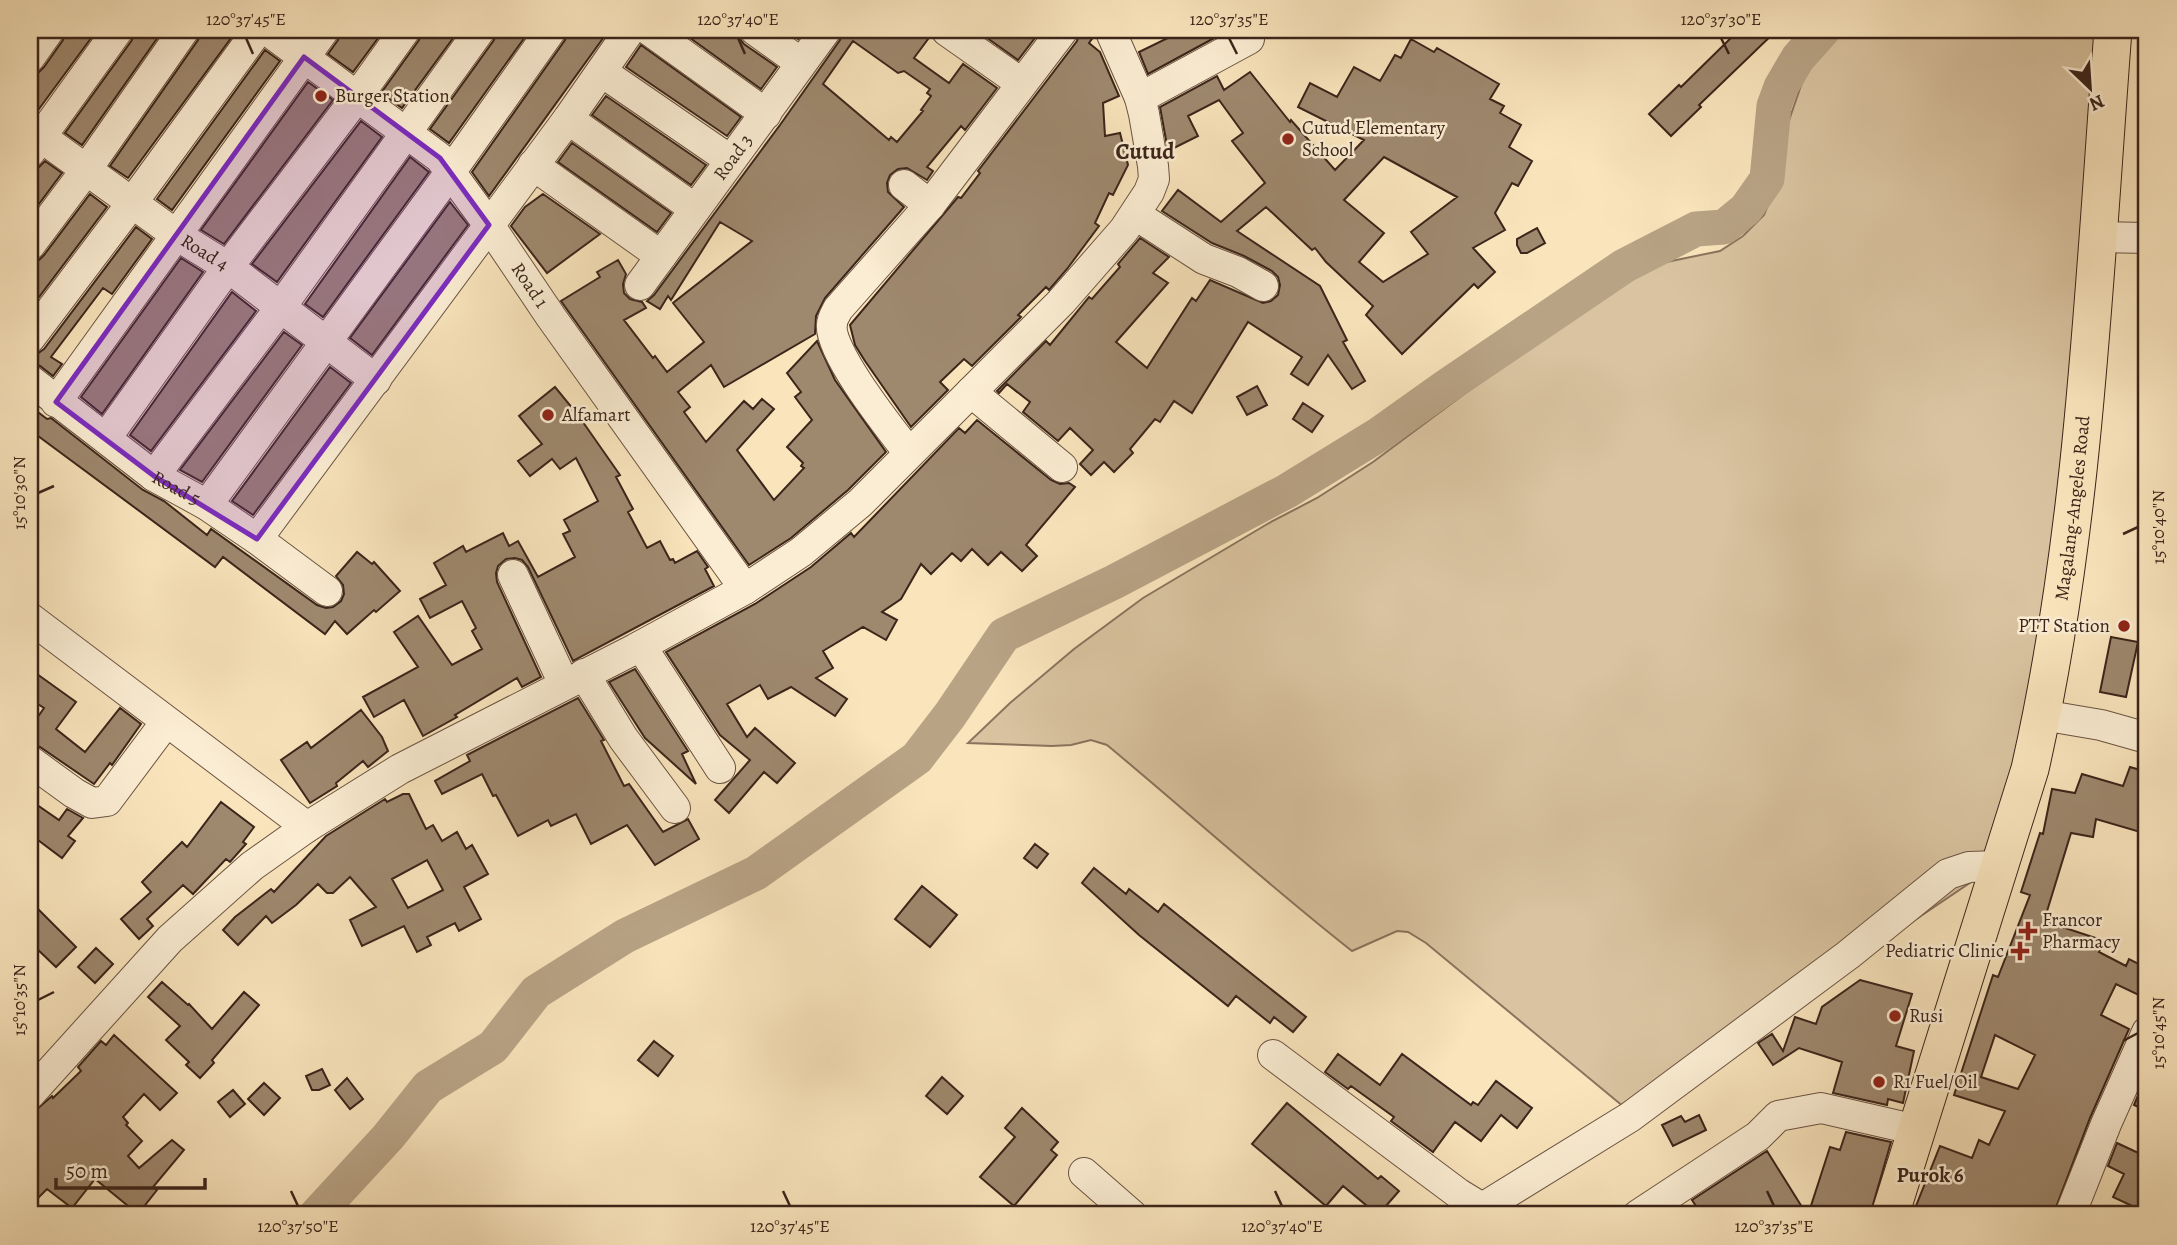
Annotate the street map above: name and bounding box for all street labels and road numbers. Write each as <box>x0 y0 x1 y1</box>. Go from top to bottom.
street label: Road 3 <box>708 129 759 186</box>
street label: Road 4 <box>176 228 234 277</box>
street label: Road 1 <box>505 257 555 314</box>
street label: Magalang-Angeles Road <box>2048 414 2097 602</box>
street label: Road 5 <box>147 464 205 512</box>

